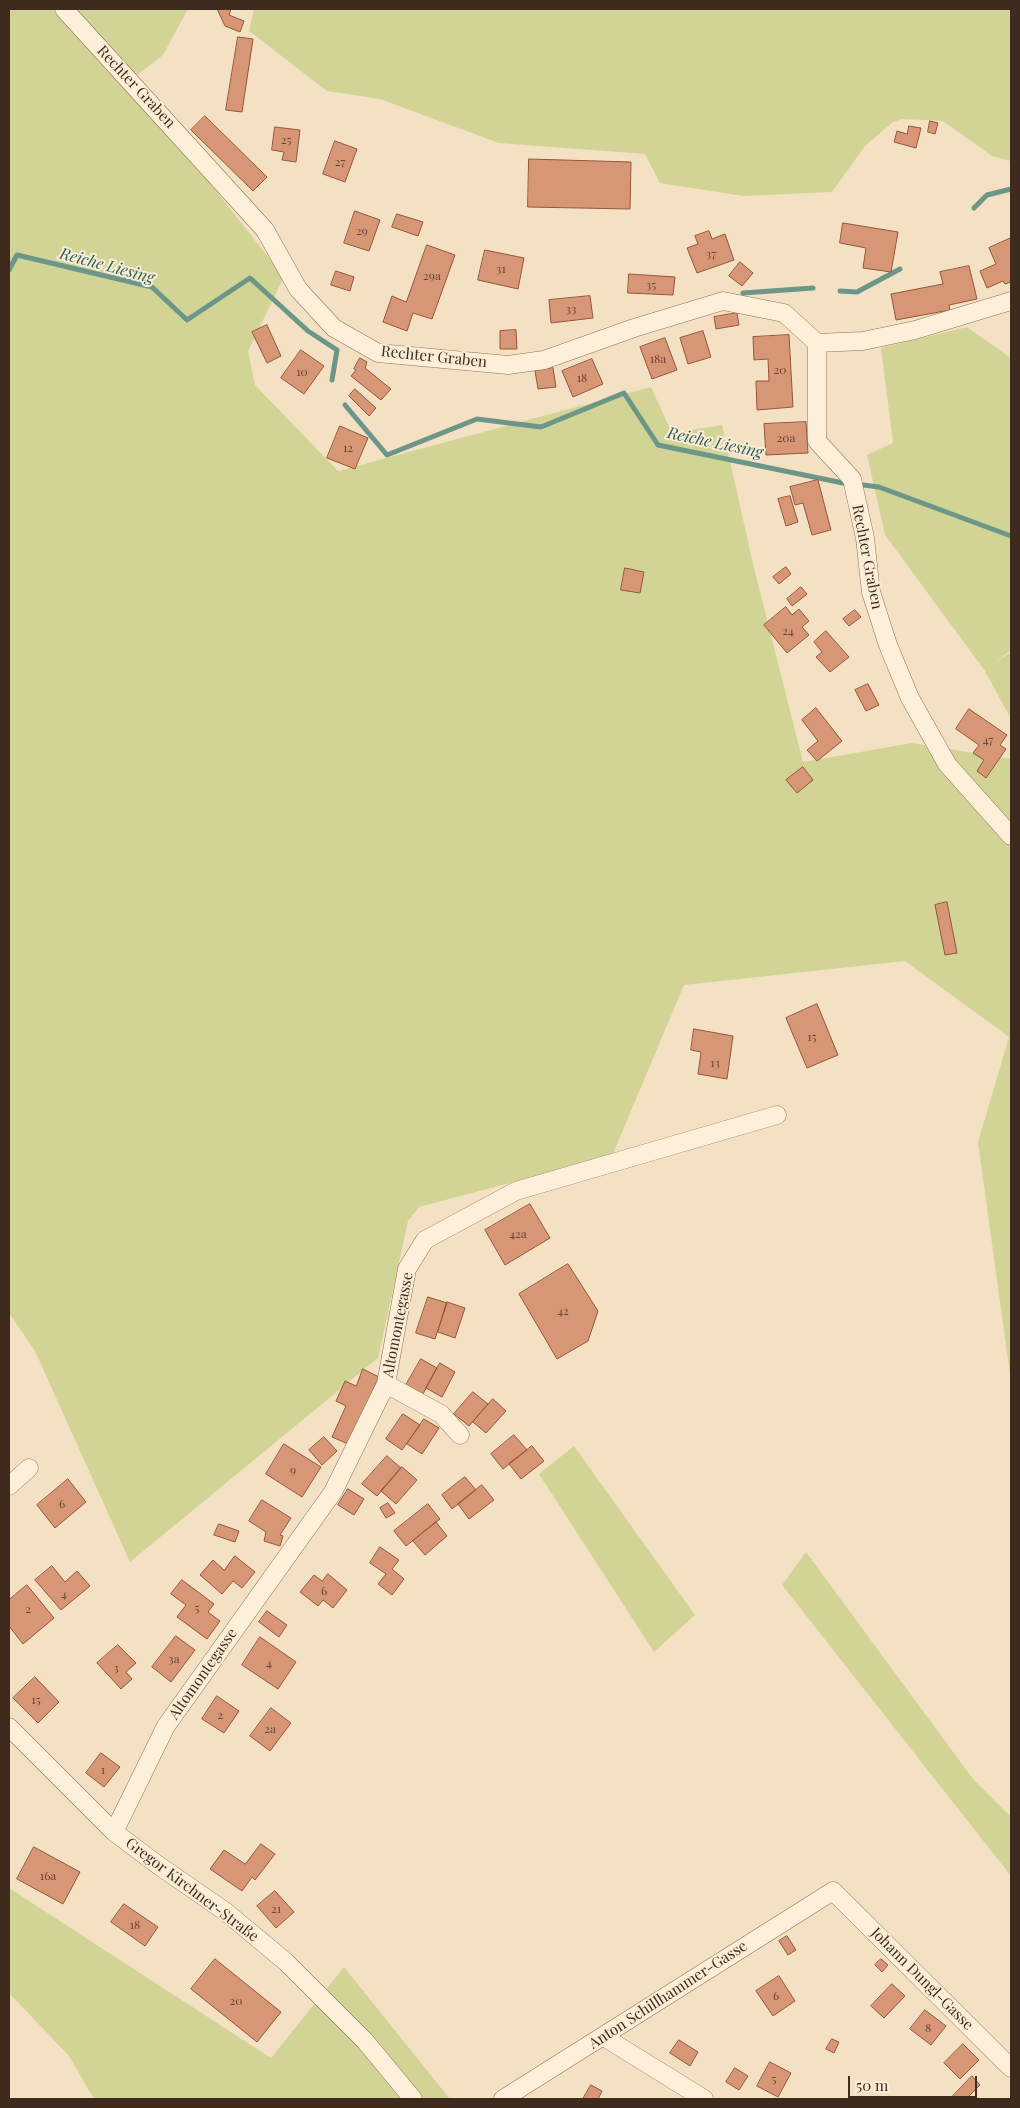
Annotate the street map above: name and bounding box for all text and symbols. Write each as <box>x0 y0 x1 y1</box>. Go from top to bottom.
street label: Rechter Graben <box>93 42 179 132</box>
house number: 25 <box>281 133 291 147</box>
house number: 27 <box>335 155 345 169</box>
house number: 29 <box>356 224 368 238</box>
water label: Reiche Liesing <box>58 244 156 288</box>
house number: 37 <box>706 247 716 261</box>
house number: 31 <box>496 262 506 276</box>
house number: 29a <box>423 269 441 283</box>
house number: 35 <box>646 278 656 292</box>
house number: 33 <box>566 302 576 316</box>
street label: Rechter Graben <box>380 342 488 372</box>
house number: 18a <box>650 352 666 366</box>
house number: 20 <box>774 363 786 377</box>
house number: 10 <box>296 365 308 379</box>
house number: 18 <box>577 371 587 385</box>
water label: Reiche Liesing <box>665 424 765 462</box>
house number: 20a <box>777 431 795 445</box>
house number: 12 <box>343 441 353 455</box>
street label: Rechter Graben <box>848 503 886 611</box>
house number: 24 <box>782 624 794 638</box>
house number: 47 <box>983 733 993 747</box>
house number: 15 <box>807 1030 817 1044</box>
house number: 13 <box>710 1056 720 1070</box>
house number: 42a <box>509 1227 527 1241</box>
street label: Altomontegasse <box>379 1271 417 1379</box>
house number: 42 <box>557 1304 569 1318</box>
house number: 9 <box>290 1463 296 1477</box>
house number: 6 <box>59 1497 65 1511</box>
house number: 6 <box>321 1584 327 1598</box>
house number: 4 <box>61 1587 67 1601</box>
house number: 5 <box>195 1601 199 1615</box>
house number: 2 <box>25 1602 31 1616</box>
street label: Altomontegasse <box>165 1625 241 1723</box>
house number: 3a <box>168 1652 180 1666</box>
house number: 4 <box>266 1656 272 1670</box>
house number: 3 <box>113 1661 119 1675</box>
house number: 15 <box>31 1693 41 1707</box>
house number: 2 <box>217 1708 223 1722</box>
house number: 2a <box>264 1722 276 1736</box>
house number: 1 <box>101 1763 105 1777</box>
street label: Gregor Kirchner-Straße <box>122 1834 262 1946</box>
house number: 16a <box>40 1869 56 1883</box>
house number: 21 <box>271 1902 281 1916</box>
house number: 18 <box>130 1918 140 1932</box>
street label: Johann Dungl-Gasse <box>867 1924 977 2034</box>
street label: Anton Schillhammer-Gasse <box>586 1937 750 2053</box>
house number: 6 <box>773 1989 779 2003</box>
house number: 20 <box>230 1994 242 2008</box>
house number: 8 <box>925 2021 931 2035</box>
scale bar <box>850 2066 979 2098</box>
house number: 5 <box>772 2072 776 2086</box>
text: 50 m <box>856 2075 888 2095</box>

